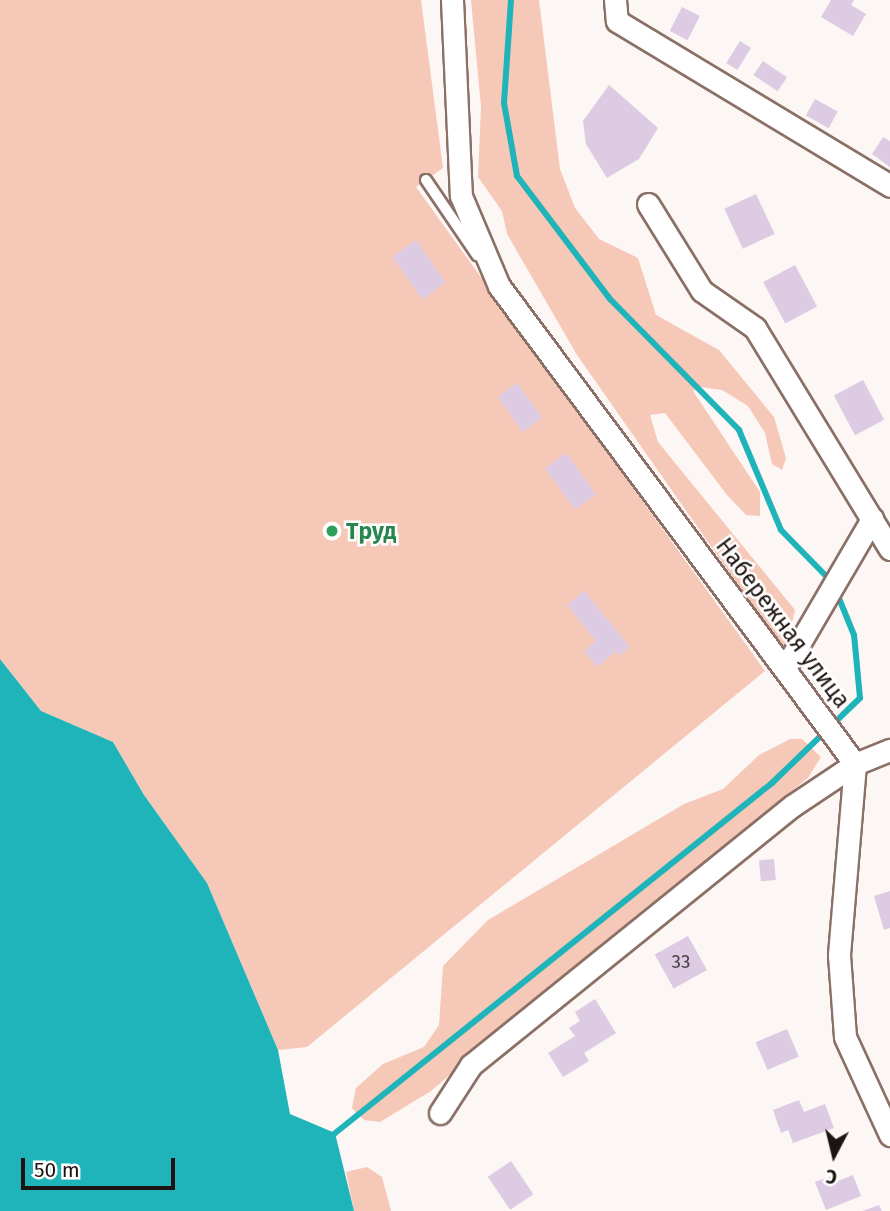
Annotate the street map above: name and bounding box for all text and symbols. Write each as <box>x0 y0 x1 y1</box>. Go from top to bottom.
place label: Труд <box>346 517 396 545</box>
marker: Труд <box>324 523 340 539</box>
street label: Набережная улица <box>710 533 856 713</box>
house number: 33 <box>672 951 690 973</box>
north arrow <box>799 1120 869 1190</box>
scale bar <box>24 1144 178 1188</box>
text: 50 m <box>34 1157 80 1183</box>
text: С <box>825 1164 838 1188</box>

